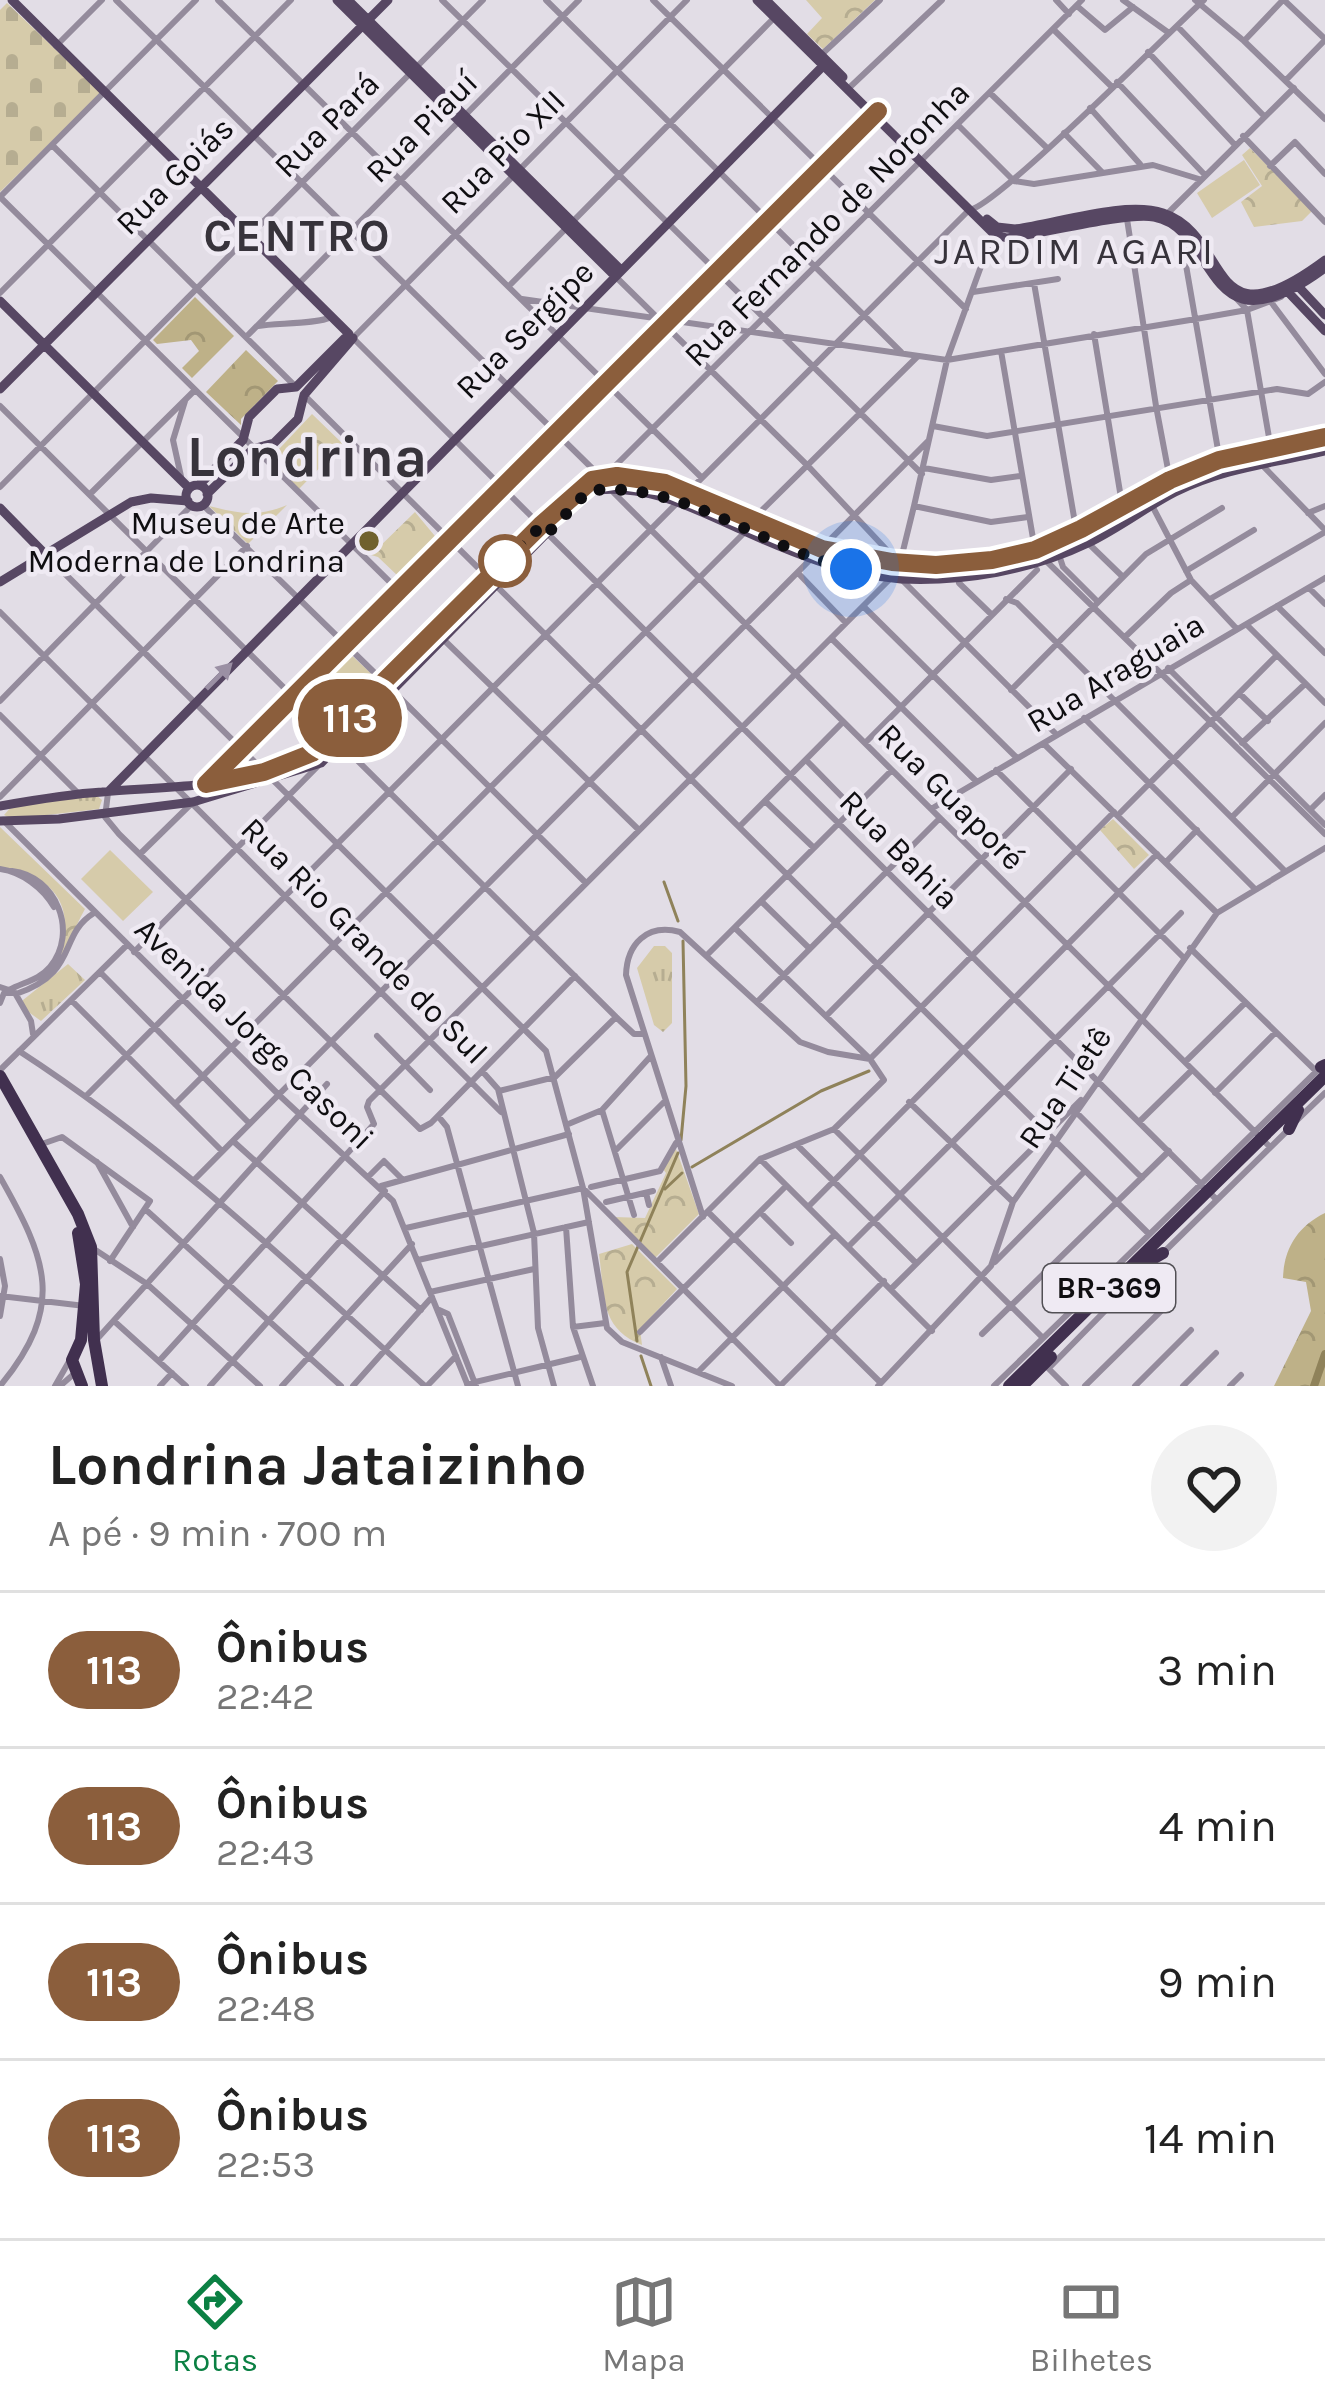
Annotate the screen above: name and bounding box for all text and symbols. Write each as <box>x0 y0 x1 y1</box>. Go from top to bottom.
street label: Rua Piauí <box>358 63 486 190</box>
street label: Rua Pará <box>266 64 387 185</box>
street label: Rua Fernando de Noronha <box>676 73 977 374</box>
street label: Rua Pio XII <box>433 82 573 222</box>
street label: Rua Goiás <box>108 109 241 242</box>
district label: CENTRO <box>204 210 392 262</box>
district label: JARDIM AGARI <box>934 228 1216 274</box>
street label: Rua Sergipe <box>448 253 602 407</box>
district label: Londrina <box>187 424 427 490</box>
place label: Museu de Arte Moderna de Londrina <box>28 504 345 580</box>
marker: Museu de Arte Moderna de Londrina <box>356 528 382 554</box>
unlabelled marker <box>480 536 530 586</box>
your location <box>821 539 881 599</box>
street label: Rua Araguaia <box>1020 605 1211 741</box>
one-way arrow <box>205 662 233 690</box>
line badge: 113 <box>281 679 419 757</box>
text: 113 <box>322 693 378 743</box>
street label: Rua Guaporé <box>870 715 1033 878</box>
street label: Rua Bahia <box>832 782 967 917</box>
street label: Rua Rio Grande do Sul <box>233 810 495 1072</box>
street label: Avenida Jorge Casoni <box>127 910 381 1157</box>
street label: Rua Tietê <box>1010 1019 1119 1156</box>
road number: BR-369 <box>1043 1264 1175 1312</box>
button: heart <box>1151 1425 1277 1551</box>
text: Londrina Jataizinho <box>48 1432 587 1498</box>
text: A pé · 9 min · 700 m <box>48 1510 387 1556</box>
text: Ônibus <box>216 1621 369 1673</box>
text: 3 min <box>1157 1644 1277 1696</box>
text: 113 <box>86 1645 142 1695</box>
text: 22:42 <box>216 1673 315 1719</box>
text: Ônibus <box>216 1777 369 1829</box>
text: 4 min <box>1159 1800 1277 1852</box>
text: 113 <box>86 1801 142 1851</box>
text: 22:43 <box>216 1829 315 1875</box>
text: Ônibus <box>216 1933 369 1985</box>
text: 9 min <box>1158 1956 1277 2008</box>
text: 113 <box>86 1957 142 2007</box>
text: 22:48 <box>216 1985 316 2031</box>
text: Ônibus <box>216 2089 369 2141</box>
text: 14 min <box>1144 2112 1277 2164</box>
text: 113 <box>86 2113 142 2163</box>
text: 22:53 <box>216 2141 315 2187</box>
tab: Rotas <box>172 2269 258 2379</box>
tab: Mapa <box>602 2269 686 2379</box>
tab: Bilhetes <box>1030 2269 1153 2379</box>

